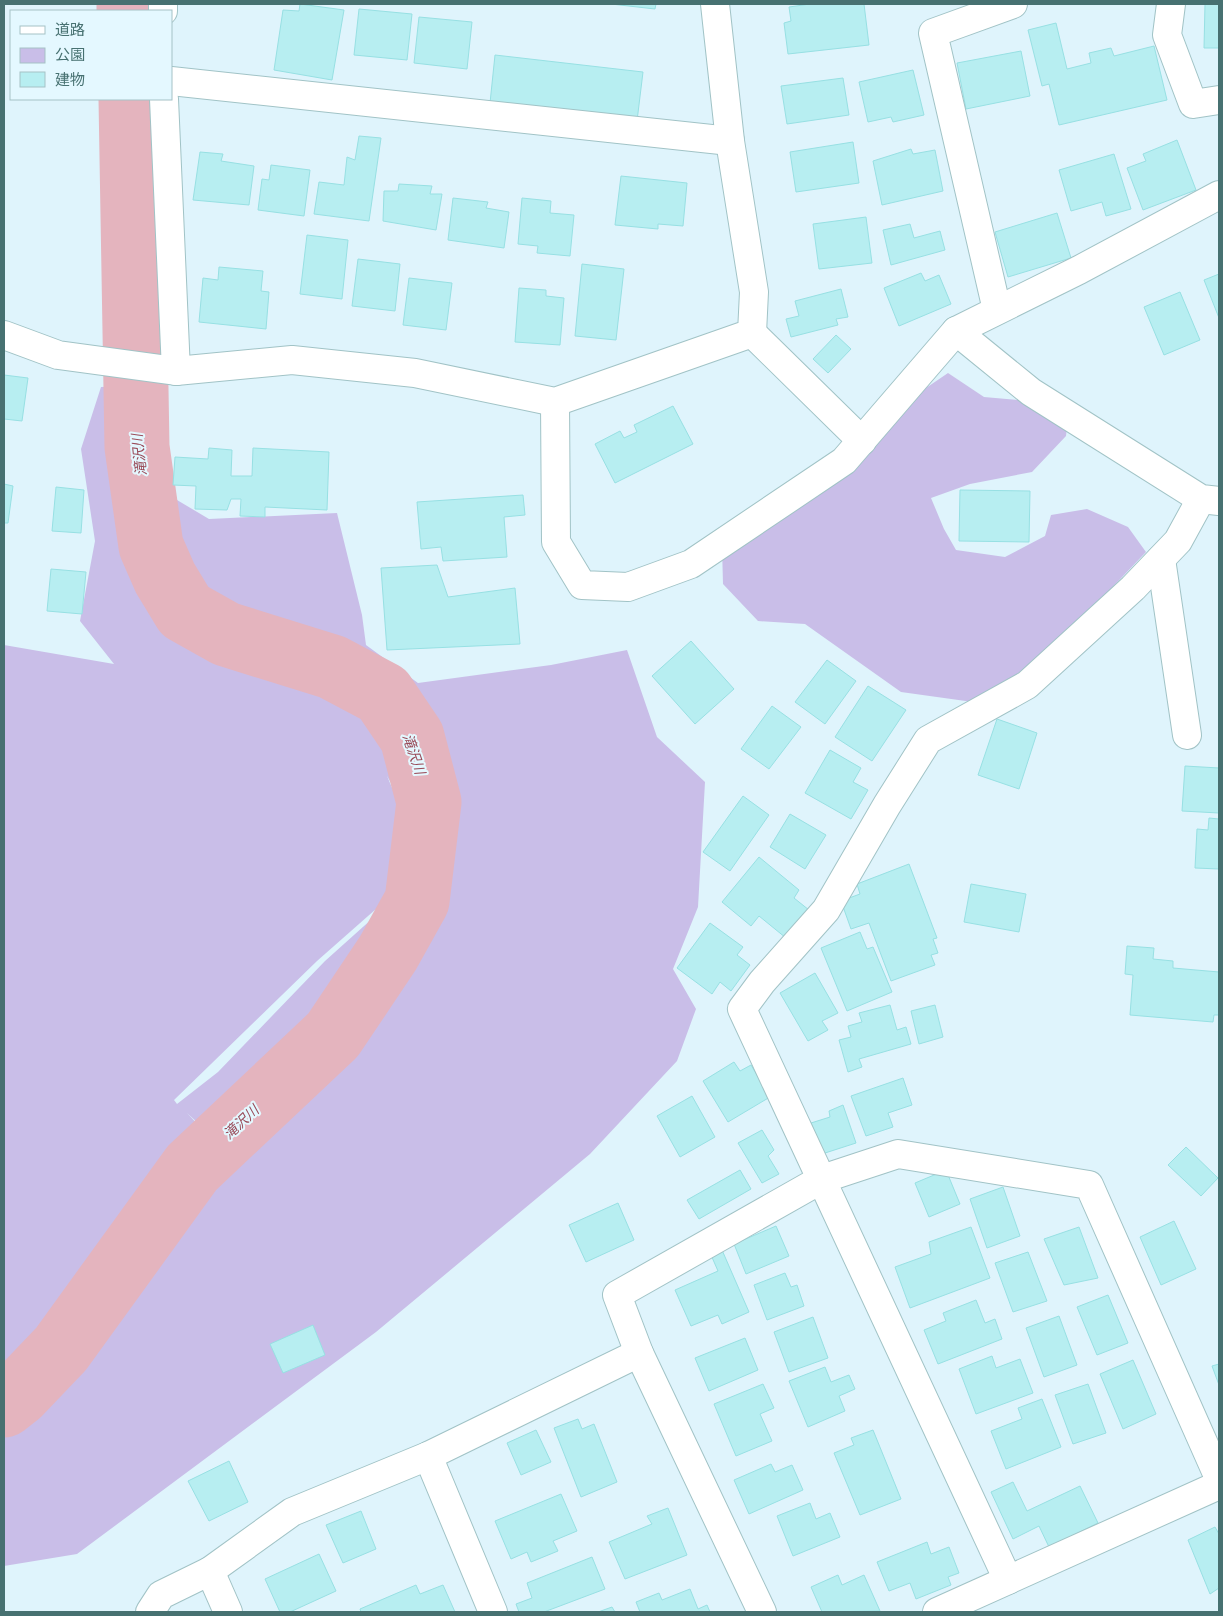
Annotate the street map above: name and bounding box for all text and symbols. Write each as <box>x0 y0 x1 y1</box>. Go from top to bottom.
legend <box>10 10 172 100</box>
text: 道路 <box>55 21 85 38</box>
text: 公園 <box>55 46 85 63</box>
text: 建物 <box>55 71 85 88</box>
water label: 滝沢川 <box>129 431 149 477</box>
water label: 滝沢川 <box>400 732 429 778</box>
water label: 滝沢川 <box>220 1100 263 1142</box>

